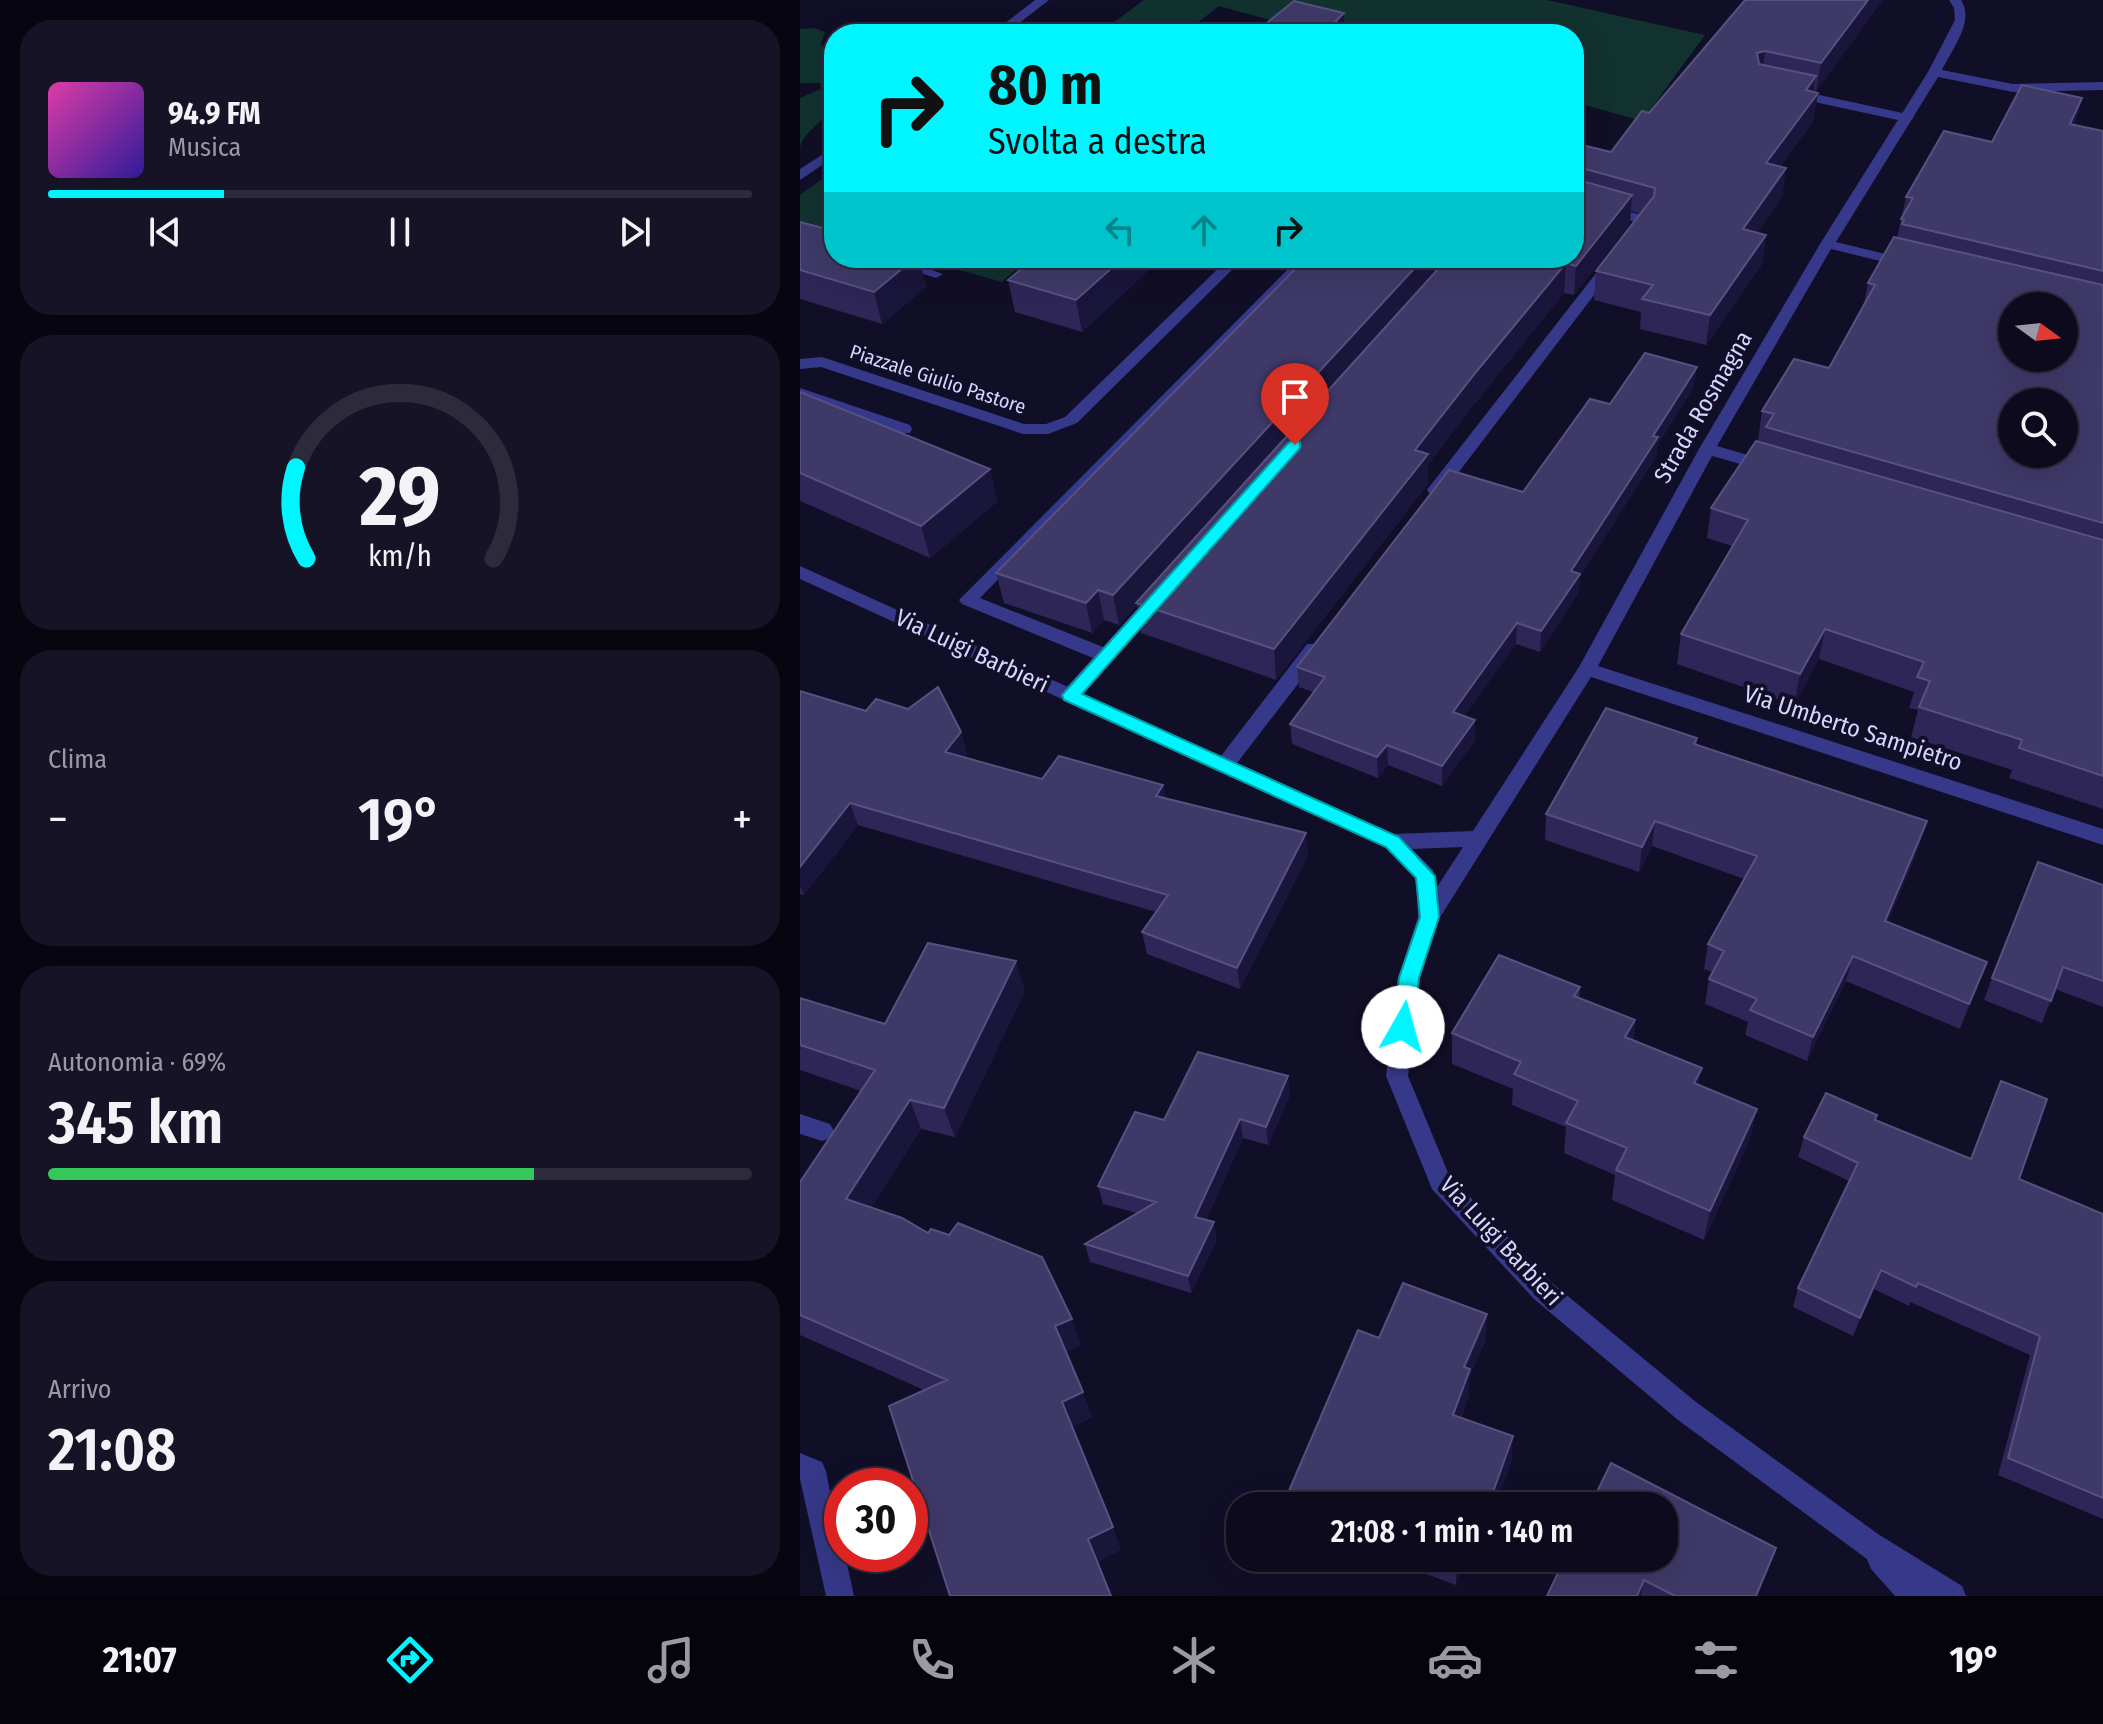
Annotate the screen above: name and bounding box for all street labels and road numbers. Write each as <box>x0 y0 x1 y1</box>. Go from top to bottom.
street label: Strada Rosmagna <box>1648 326 1758 488</box>
street label: Piazzale Giulio Pastore <box>847 339 1029 419</box>
street label: Via Luigi Barbieri <box>891 603 1053 699</box>
street label: Via Umberto Sampietro <box>1740 679 1966 777</box>
street label: Via Luigi Barbieri <box>1434 1171 1568 1311</box>

